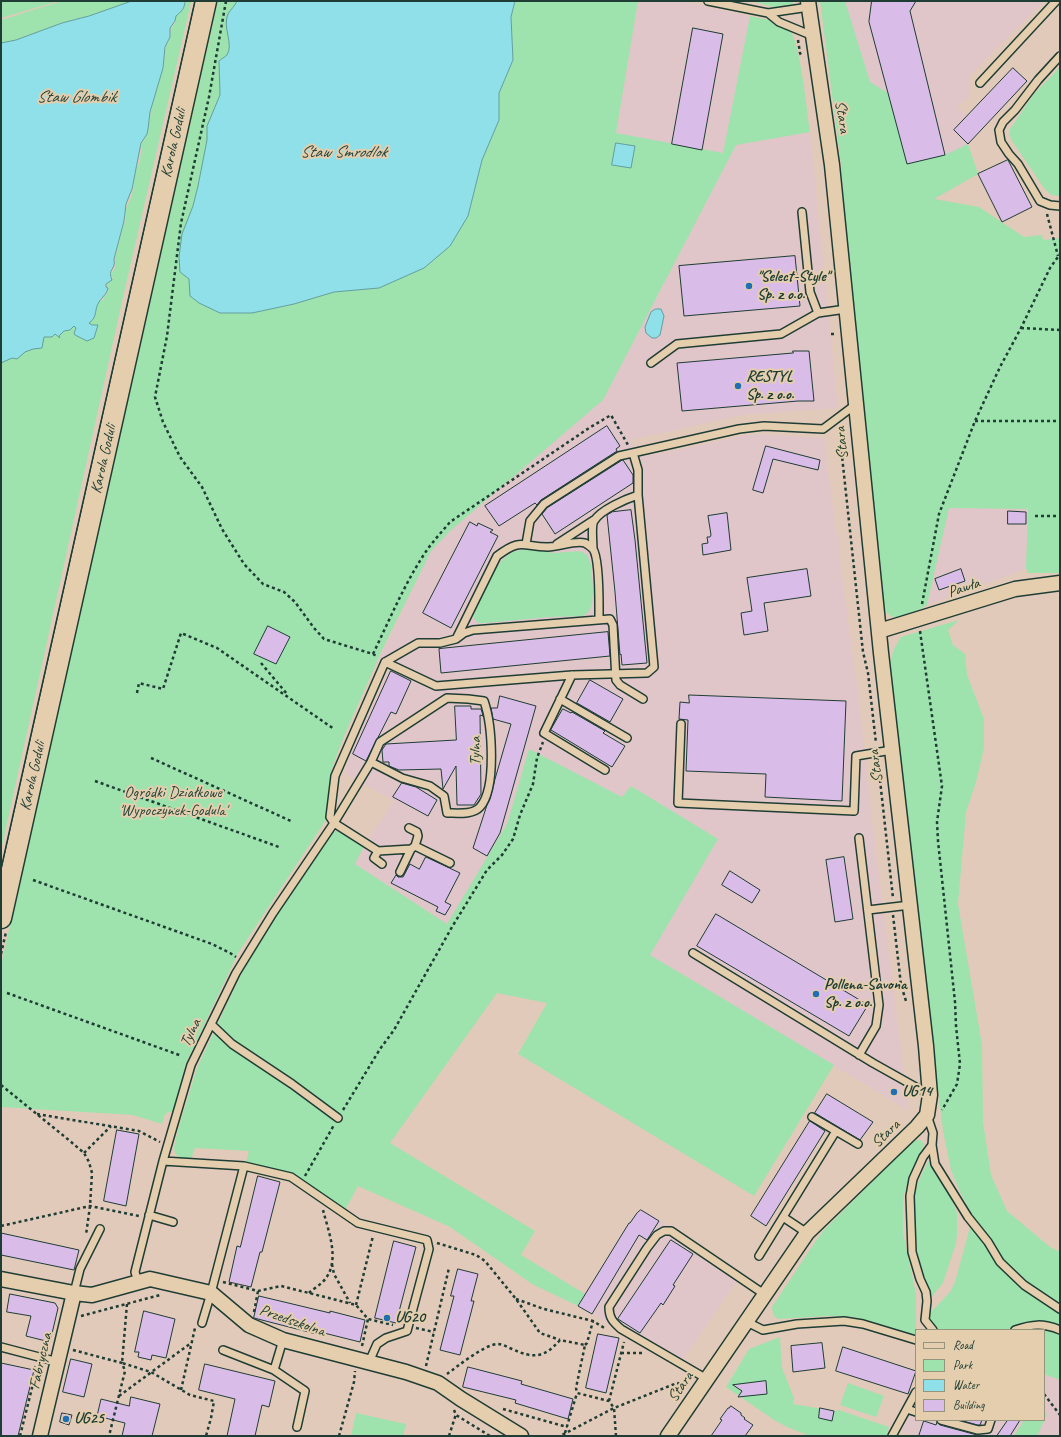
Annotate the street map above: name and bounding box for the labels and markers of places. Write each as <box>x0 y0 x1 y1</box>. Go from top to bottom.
place label: "Select-Style" Sp. z o.o. <box>757 267 829 305</box>
marker: "Select-Style" Sp. z o.o. <box>744 281 754 291</box>
place label: RESTYL Sp. z o.o. <box>746 367 794 405</box>
marker: RESTYL Sp. z o.o. <box>733 381 743 391</box>
place label: Pollena-Savona Sp. z o.o. <box>824 975 907 1013</box>
marker: Pollena-Savona Sp. z o.o. <box>811 989 821 999</box>
place label: UG14 <box>902 1082 932 1102</box>
marker: UG14 <box>889 1087 899 1097</box>
place label: UG20 <box>395 1308 425 1328</box>
marker: UG20 <box>382 1313 392 1323</box>
place label: UG25 <box>74 1409 104 1429</box>
marker: UG25 <box>61 1414 71 1424</box>

